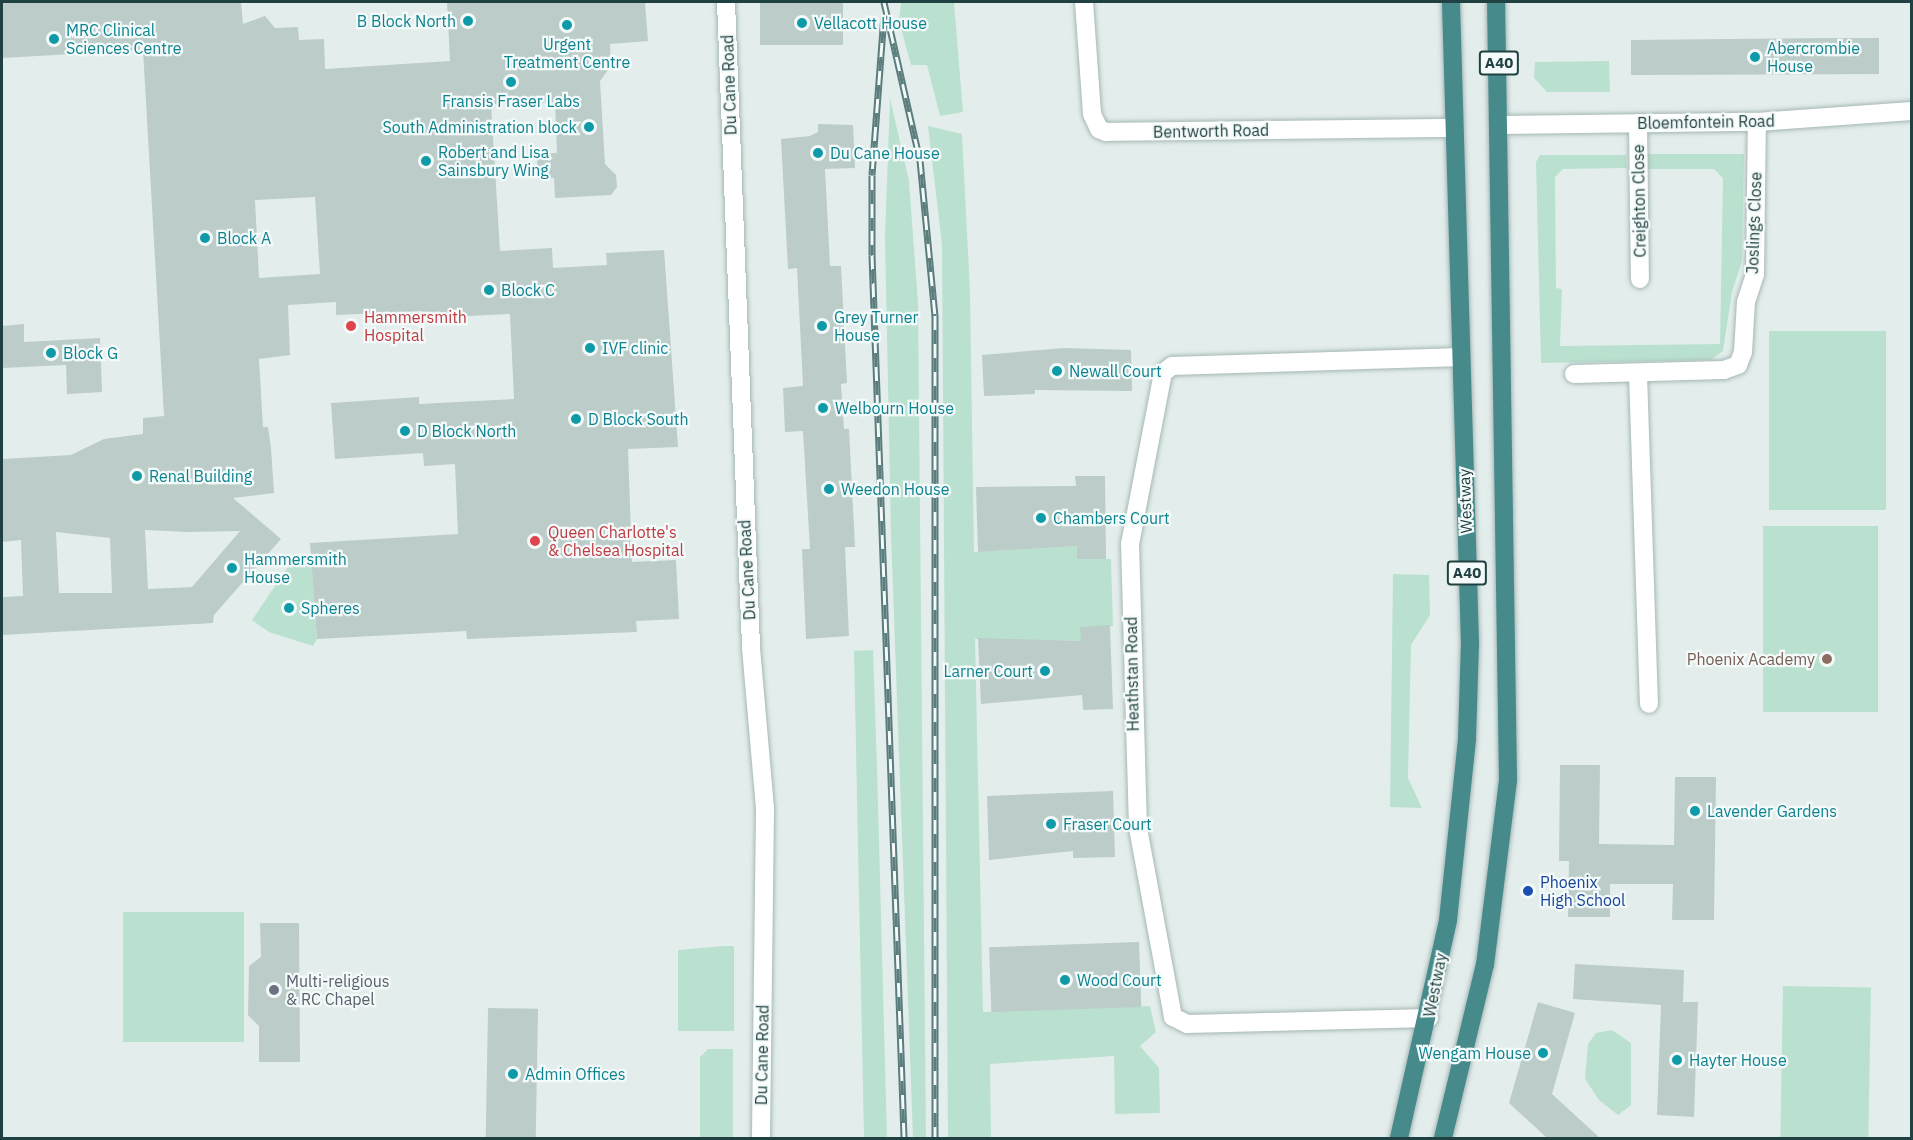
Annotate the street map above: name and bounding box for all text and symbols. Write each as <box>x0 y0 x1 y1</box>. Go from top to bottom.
place label: B Block North <box>357 11 456 31</box>
place label: Vellacott House <box>814 13 927 33</box>
marker: B Block North <box>461 14 475 28</box>
marker: Vellacott House <box>795 16 809 30</box>
marker: Urgent Treatment Centre <box>560 18 574 32</box>
place label: MRC Clinical Sciences Centre <box>66 20 182 58</box>
marker: MRC Clinical Sciences Centre <box>47 32 61 46</box>
place label: Urgent Treatment Centre <box>504 34 630 72</box>
street label: Du Cane Road <box>718 34 740 136</box>
place label: Abercrombie House <box>1767 38 1860 76</box>
marker: Abercrombie House <box>1748 50 1762 64</box>
road number: A40 <box>1478 51 1520 75</box>
marker: Fransis Fraser Labs <box>504 75 518 89</box>
place label: Fransis Fraser Labs <box>442 91 580 111</box>
street label: Bloemfontein Road <box>1637 111 1775 133</box>
place label: South Administration block <box>382 117 577 137</box>
marker: South Administration block <box>582 120 596 134</box>
street label: Bentworth Road <box>1153 120 1269 142</box>
place label: Robert and Lisa Sainsbury Wing <box>438 142 549 180</box>
place label: Du Cane House <box>830 143 940 163</box>
street label: Creighton Close <box>1628 144 1650 258</box>
marker: Du Cane House <box>811 146 825 160</box>
marker: Robert and Lisa Sainsbury Wing <box>419 154 433 168</box>
street label: Joslings Close <box>1743 172 1765 274</box>
place label: Block A <box>217 228 271 248</box>
marker: Block A <box>198 231 212 245</box>
place label: Block C <box>501 280 555 300</box>
marker: Block C <box>482 283 496 297</box>
place label: Hammersmith Hospital <box>364 307 467 345</box>
place label: Grey Turner House <box>834 307 918 345</box>
marker: Hammersmith Hospital <box>342 317 360 335</box>
marker: Grey Turner House <box>815 319 829 333</box>
place label: IVF clinic <box>602 338 668 358</box>
marker: IVF clinic <box>583 341 597 355</box>
place label: Block G <box>63 343 118 363</box>
marker: Block G <box>44 346 58 360</box>
place label: Newall Court <box>1069 361 1162 381</box>
marker: Newall Court <box>1050 364 1064 378</box>
place label: Welbourn House <box>835 398 954 418</box>
marker: Welbourn House <box>816 401 830 415</box>
place label: D Block South <box>588 409 689 429</box>
marker: D Block South <box>569 412 583 426</box>
place label: D Block North <box>417 421 516 441</box>
marker: D Block North <box>398 424 412 438</box>
place label: Renal Building <box>149 466 252 486</box>
street label: Westway <box>1454 468 1476 534</box>
marker: Renal Building <box>130 469 144 483</box>
place label: Weedon House <box>841 479 950 499</box>
marker: Weedon House <box>822 482 836 496</box>
place label: Chambers Court <box>1053 508 1170 528</box>
marker: Chambers Court <box>1034 511 1048 525</box>
street label: Du Cane Road <box>735 519 759 621</box>
place label: Queen Charlotte's & Chelsea Hospital <box>548 522 684 560</box>
marker: Queen Charlotte's & Chelsea Hospital <box>526 532 544 550</box>
place label: Hammersmith House <box>244 549 347 587</box>
marker: Hammersmith House <box>225 561 239 575</box>
road number: A40 <box>1446 561 1488 585</box>
place label: Spheres <box>301 598 360 618</box>
marker: Spheres <box>282 601 296 615</box>
street label: Heathstan Road <box>1121 616 1143 732</box>
place label: Phoenix Academy <box>1687 649 1815 669</box>
marker: Phoenix Academy <box>1820 652 1834 666</box>
place label: Larner Court <box>944 661 1033 681</box>
marker: Larner Court <box>1038 664 1052 678</box>
place label: Lavender Gardens <box>1707 801 1837 821</box>
marker: Lavender Gardens <box>1688 804 1702 818</box>
place label: Fraser Court <box>1063 814 1152 834</box>
marker: Fraser Court <box>1044 817 1058 831</box>
place label: Phoenix High School <box>1540 872 1625 910</box>
marker: Phoenix High School <box>1521 884 1535 898</box>
street label: Westway <box>1419 951 1451 1019</box>
place label: Wood Court <box>1077 970 1162 990</box>
place label: Multi-religious & RC Chapel <box>286 971 390 1009</box>
marker: Wood Court <box>1058 973 1072 987</box>
marker: Multi-religious & RC Chapel <box>267 983 281 997</box>
street label: Du Cane Road <box>752 1005 772 1105</box>
place label: Wengam House <box>1418 1043 1531 1063</box>
marker: Wengam House <box>1536 1046 1550 1060</box>
place label: Hayter House <box>1689 1050 1787 1070</box>
marker: Hayter House <box>1670 1053 1684 1067</box>
place label: Admin Offices <box>525 1064 625 1084</box>
marker: Admin Offices <box>506 1067 520 1081</box>

